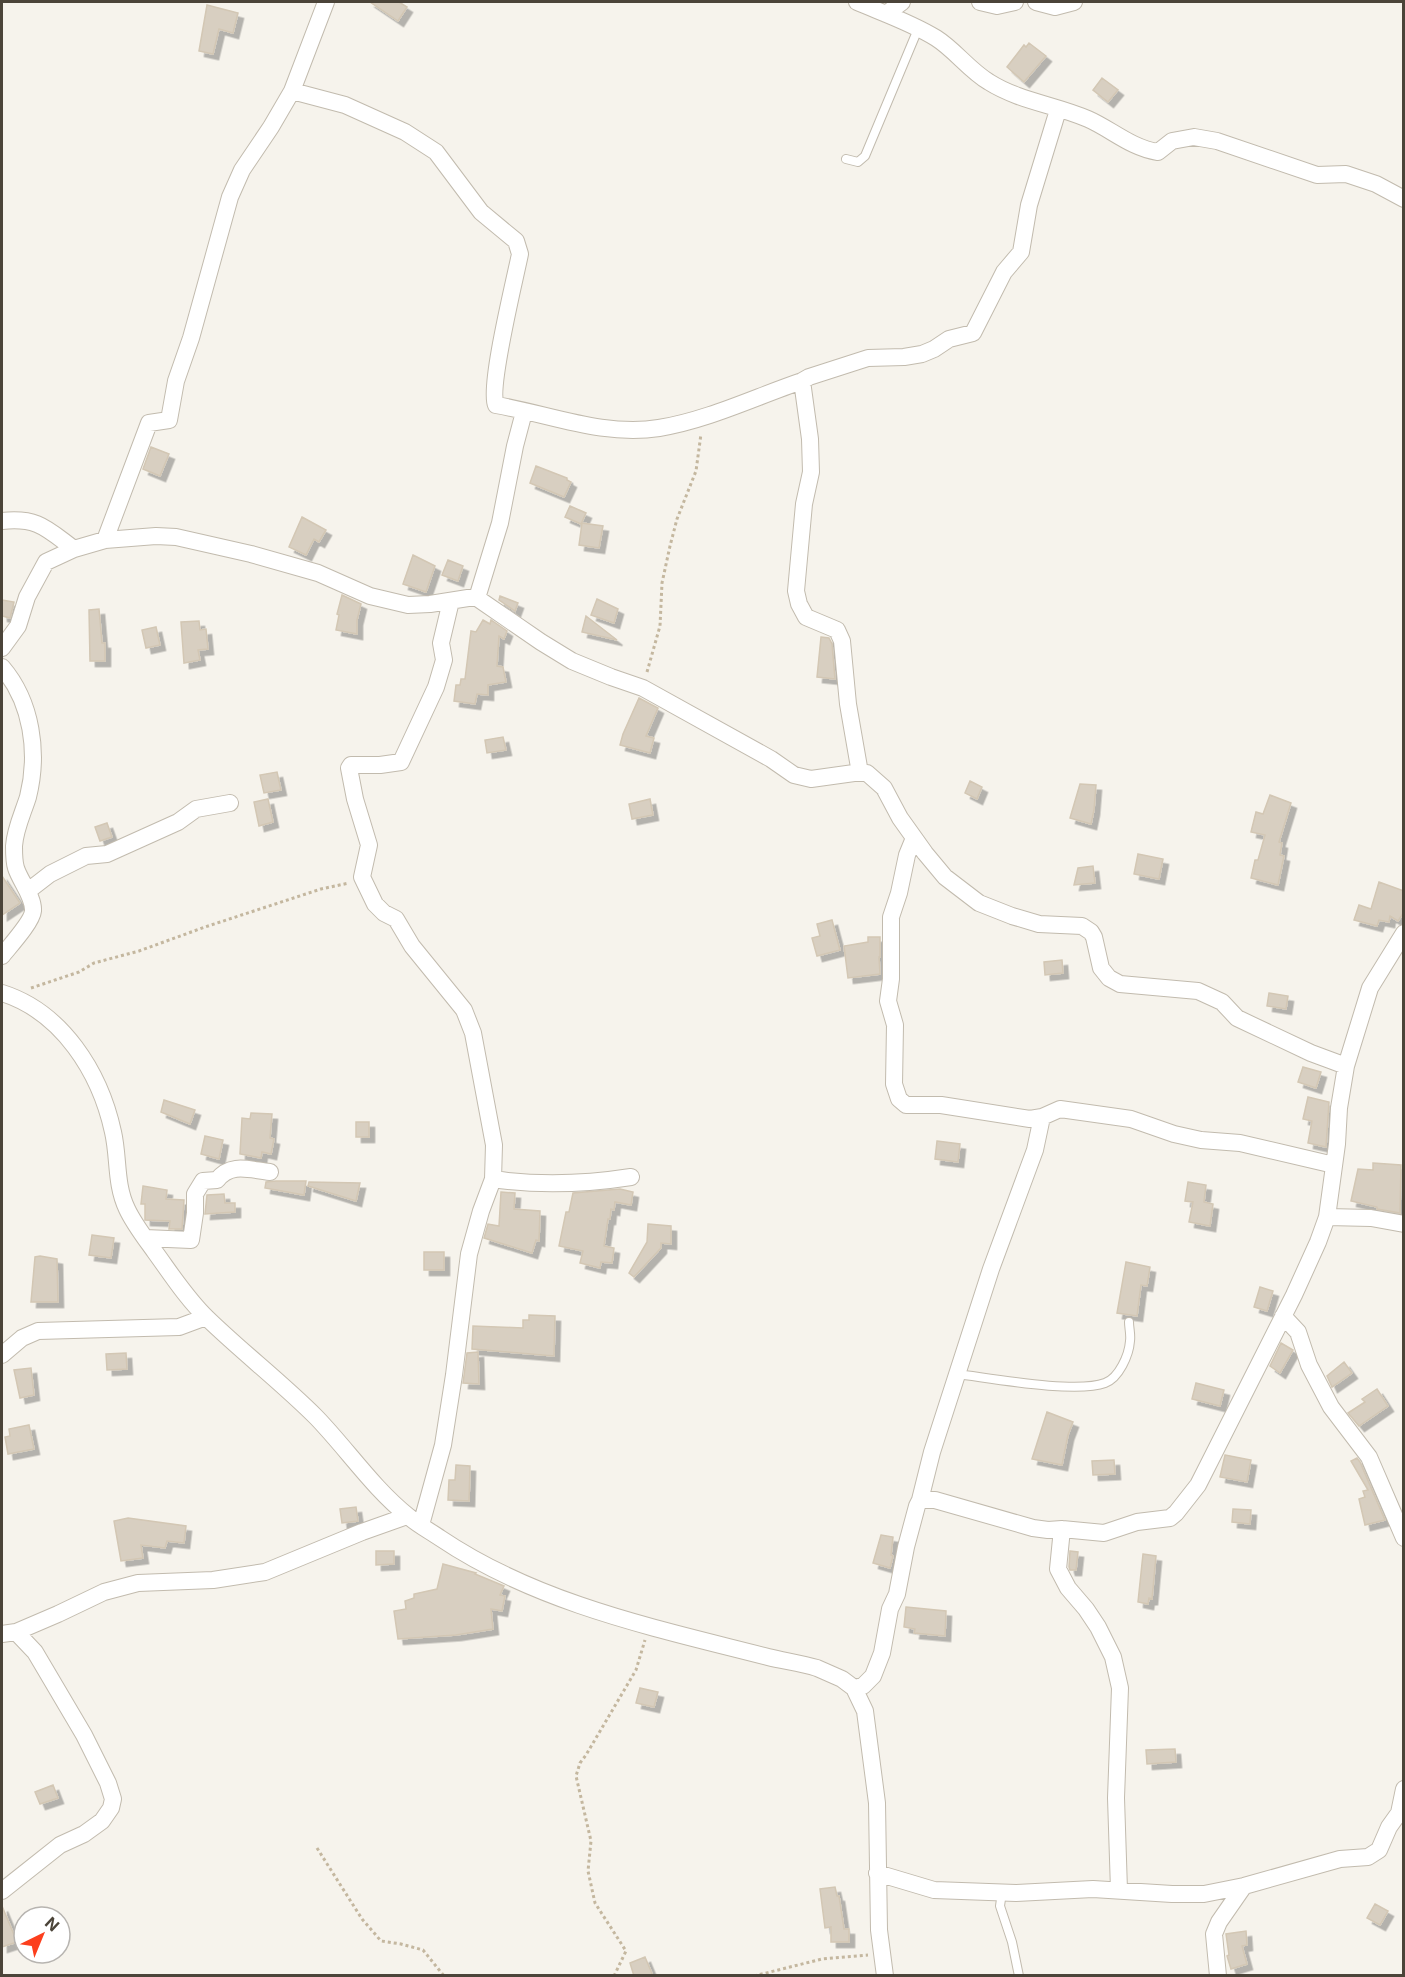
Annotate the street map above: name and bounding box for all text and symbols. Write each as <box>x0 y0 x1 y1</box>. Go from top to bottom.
north arrow <box>12 1905 72 1965</box>
text: N <box>41 1913 64 1936</box>

